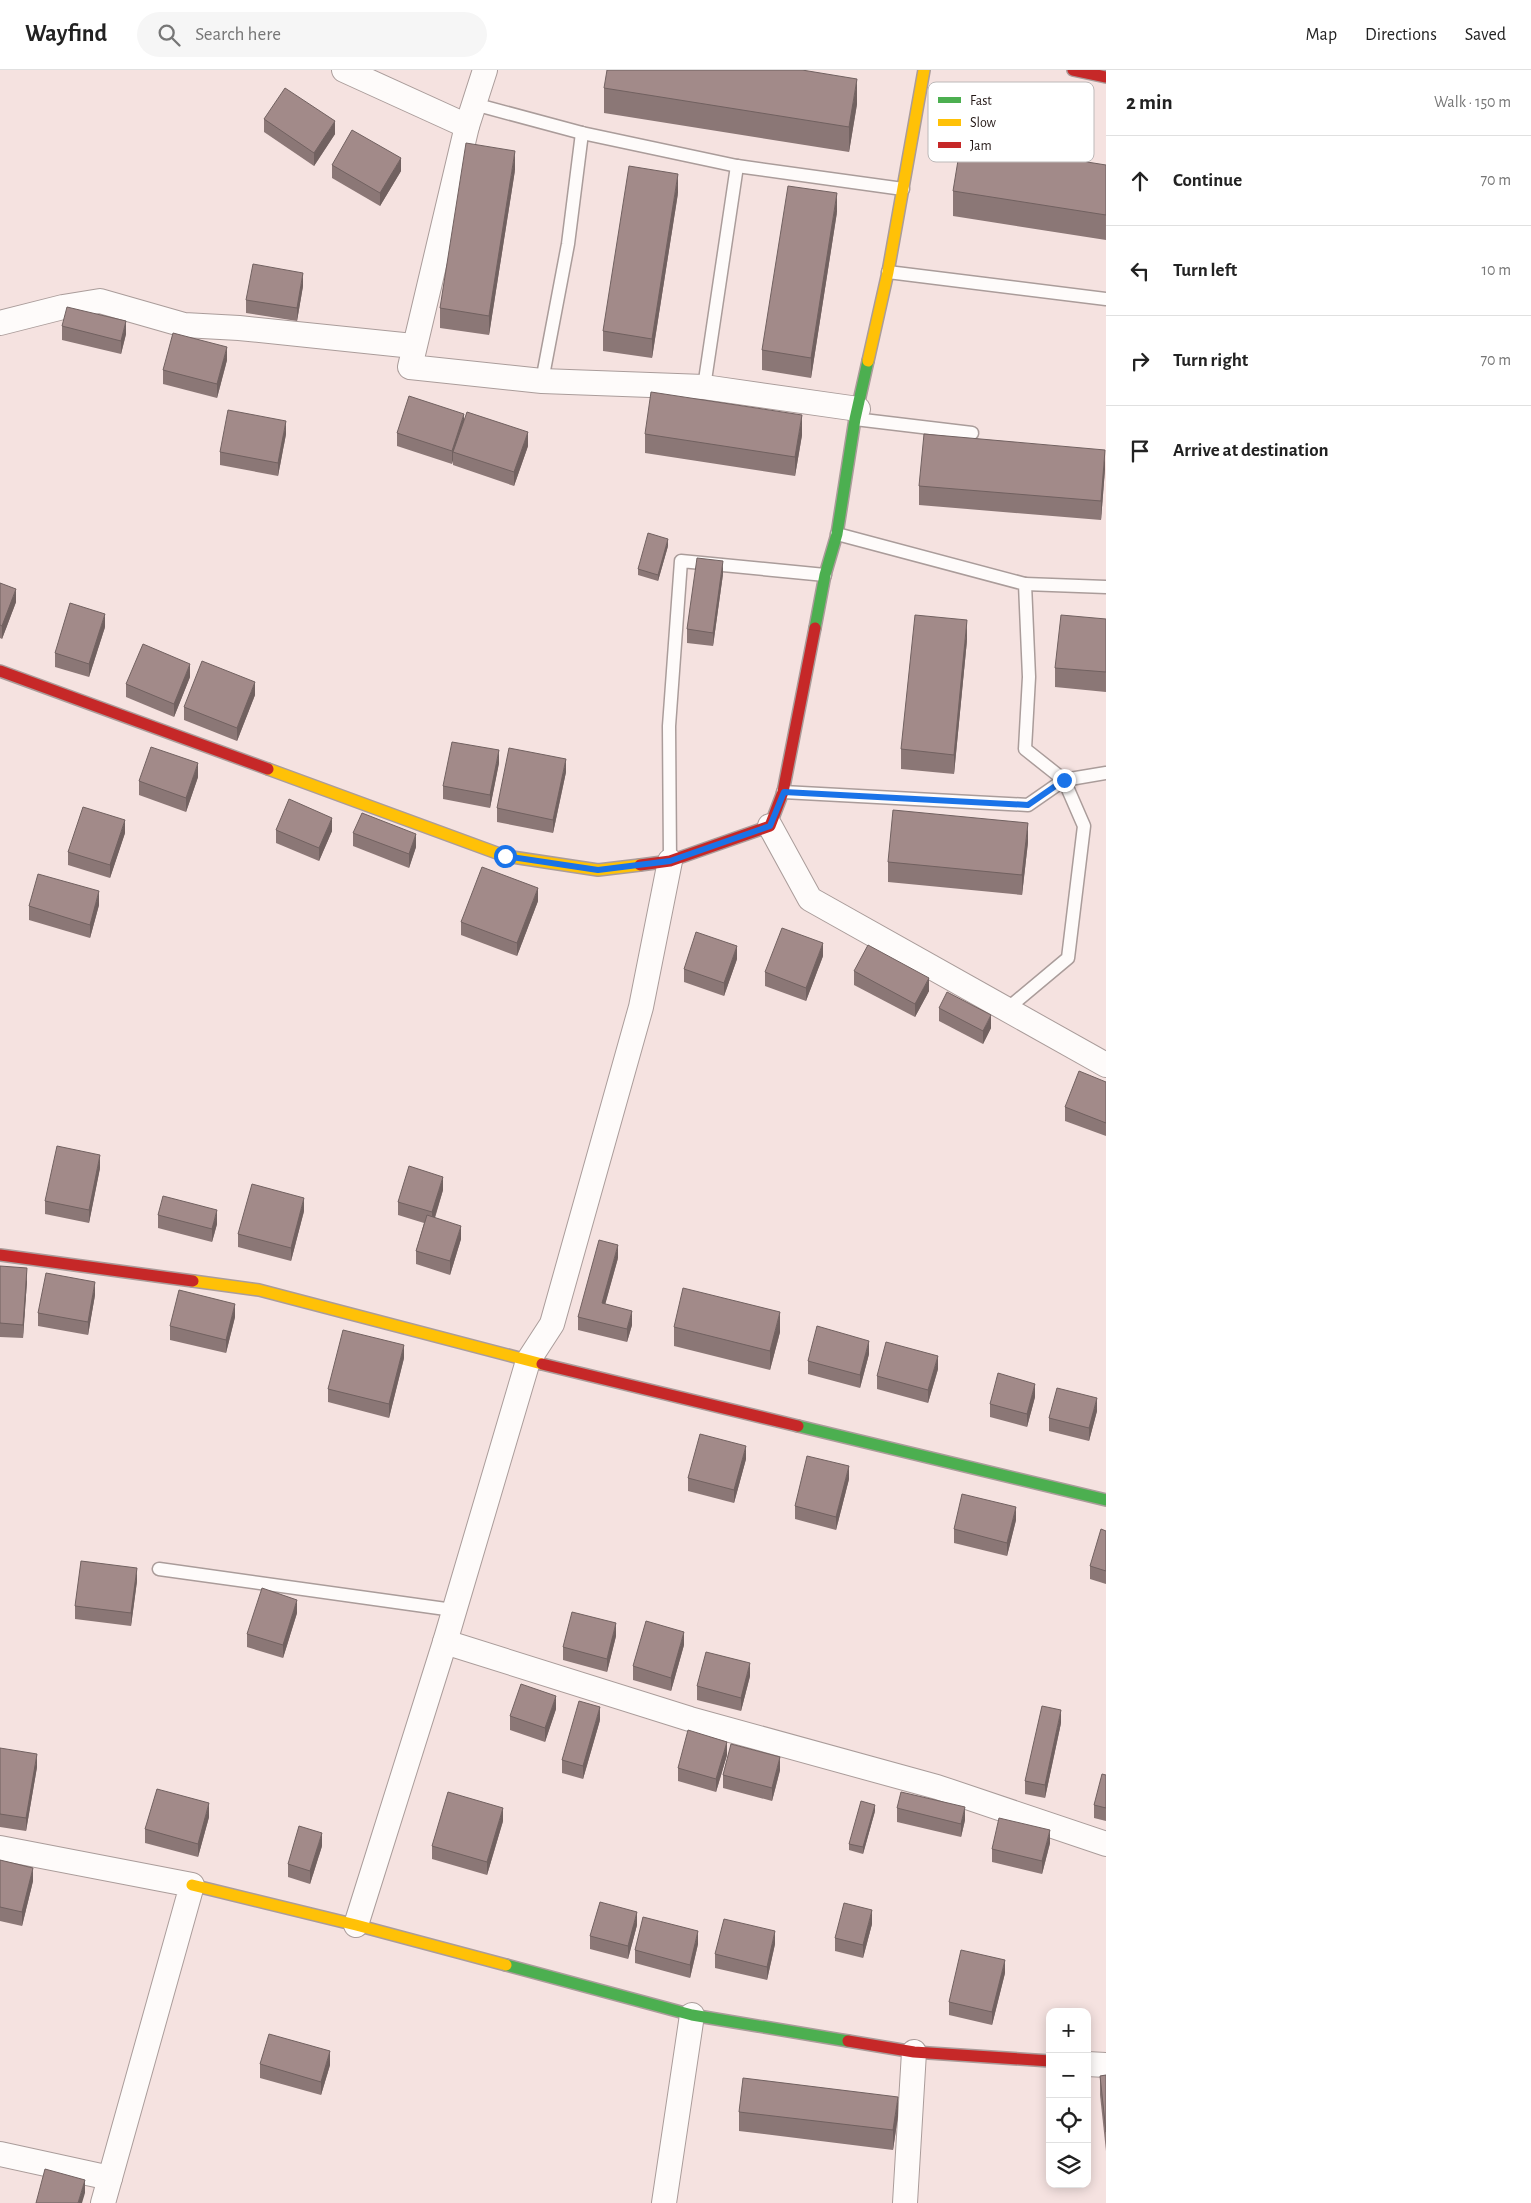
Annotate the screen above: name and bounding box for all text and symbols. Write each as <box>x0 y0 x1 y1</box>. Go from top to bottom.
search box <box>137 12 487 57</box>
icon: search <box>155 21 183 49</box>
text: Wayfind <box>25 22 107 46</box>
text: Search here <box>195 25 281 44</box>
text: Map <box>1306 26 1337 44</box>
text: Directions <box>1365 26 1437 44</box>
text: Saved <box>1465 26 1506 44</box>
legend <box>928 82 1094 162</box>
text: 2 min <box>1126 92 1173 113</box>
text: Fast <box>970 94 992 108</box>
text: Walk · 150 m <box>1434 94 1511 110</box>
text: Slow <box>970 116 997 130</box>
text: Jam <box>970 139 992 153</box>
icon: ahead <box>1126 167 1154 195</box>
text: Continue <box>1173 171 1242 190</box>
text: 70 m <box>1480 172 1511 188</box>
icon: left <box>1126 257 1154 285</box>
text: Turn left <box>1173 261 1237 280</box>
text: 10 m <box>1482 262 1511 278</box>
icon: right <box>1126 347 1154 375</box>
text: Turn right <box>1173 351 1248 370</box>
text: 70 m <box>1480 352 1511 368</box>
icon: arrive <box>1126 437 1154 465</box>
text: Arrive at destination <box>1173 441 1329 460</box>
route end <box>1053 769 1076 792</box>
route start <box>494 845 517 868</box>
map controls <box>1046 2008 1091 2188</box>
button: + <box>1046 2008 1091 2053</box>
button: − <box>1046 2053 1091 2098</box>
button: locate <box>1046 2098 1091 2143</box>
button: layers <box>1046 2143 1091 2188</box>

